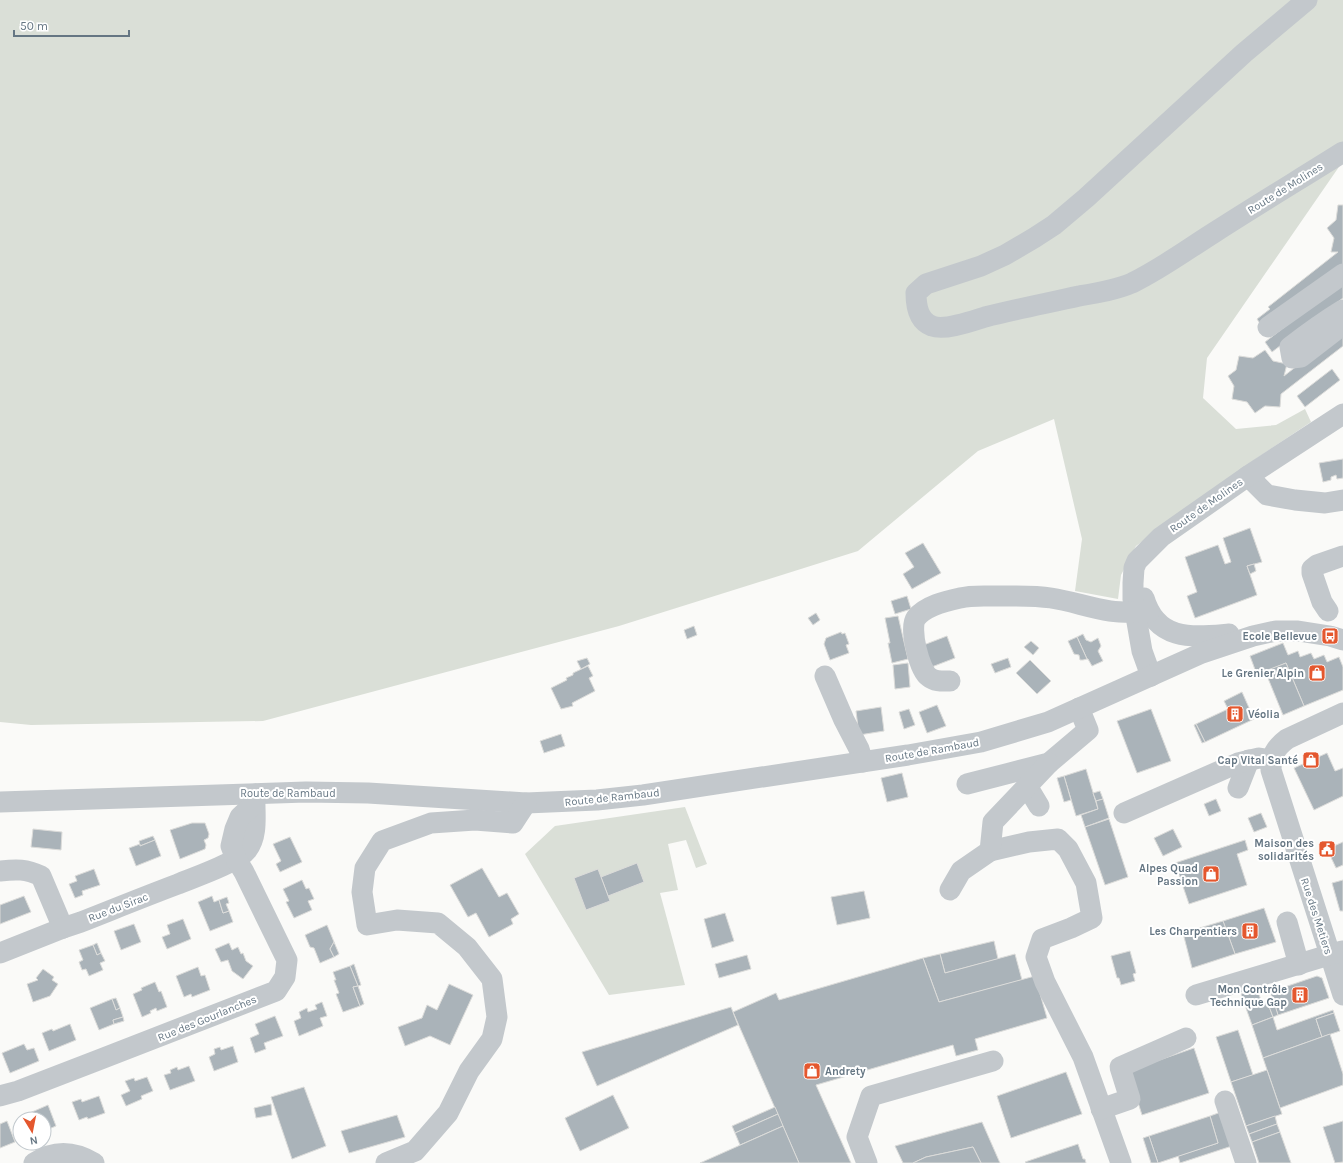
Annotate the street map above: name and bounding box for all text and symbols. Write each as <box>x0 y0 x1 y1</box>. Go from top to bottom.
scale bar <box>14 12 129 38</box>
text: 50 m <box>20 19 48 33</box>
street label: Route de Molines <box>1245 160 1326 217</box>
street label: Route de Molines <box>1167 475 1246 535</box>
bus stop icon: Ecole Bellevue <box>1320 626 1340 646</box>
place label: Ecole Bellevue <box>1243 630 1317 643</box>
shop icon: Le Grenier Alpin <box>1307 663 1327 683</box>
place label: Le Grenier Alpin <box>1222 667 1304 680</box>
building icon: Véolia <box>1225 704 1245 724</box>
place label: Véolia <box>1248 708 1280 721</box>
street label: Route de Rambaud <box>884 736 980 765</box>
shop icon: Cap Vital Santé <box>1301 750 1321 770</box>
place label: Cap Vital Santé <box>1217 754 1298 767</box>
street label: Route de Rambaud <box>564 786 660 809</box>
street label: Route de Rambaud <box>240 787 336 800</box>
place label: Maison des solidarités <box>1254 837 1314 863</box>
public building icon: Maison des solidarités <box>1317 839 1337 859</box>
place label: Alpes Quad Passion <box>1139 862 1198 888</box>
shop icon: Alpes Quad Passion <box>1201 864 1221 884</box>
street label: Rue des Metiers <box>1298 876 1335 956</box>
street label: Rue du Sirac <box>86 890 150 925</box>
building icon: Les Charpentiers <box>1240 921 1260 941</box>
place label: Les Charpentiers <box>1149 925 1237 938</box>
place label: Mon Contrôle Technique Gap <box>1210 983 1287 1009</box>
building icon: Mon Contrôle Technique Gap <box>1290 985 1310 1005</box>
street label: Rue des Gourlanches <box>156 993 259 1044</box>
shop icon: Andrety <box>802 1061 822 1081</box>
place label: Andrety <box>825 1065 866 1078</box>
north arrow <box>12 1111 52 1151</box>
text: N <box>29 1133 39 1147</box>

